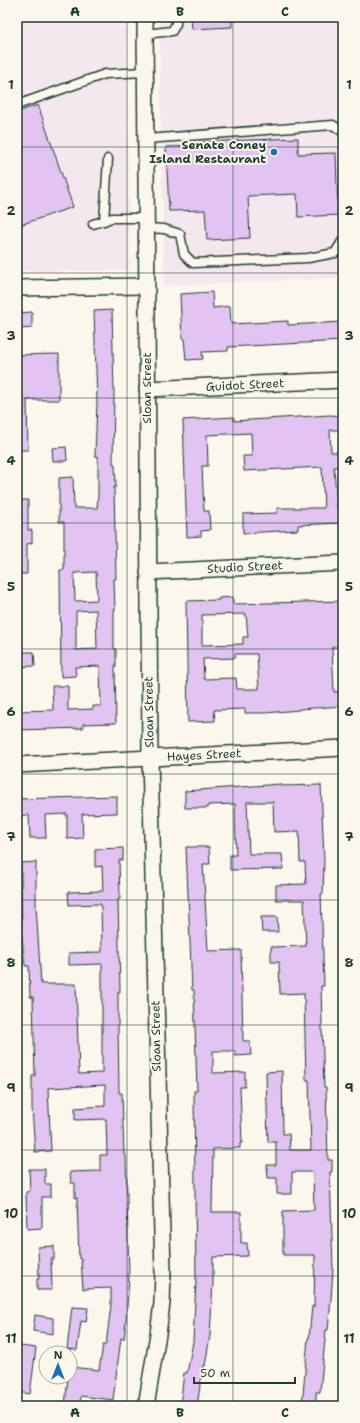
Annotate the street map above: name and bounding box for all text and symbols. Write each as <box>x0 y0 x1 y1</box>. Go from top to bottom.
text: A <box>70 3 80 20</box>
text: B <box>176 3 184 20</box>
text: C <box>281 3 289 20</box>
text: 1 <box>8 76 14 93</box>
text: 1 <box>346 76 352 93</box>
place label: Senate Coney Island Restaurant <box>149 137 266 167</box>
marker: Senate Coney Island Restaurant <box>269 147 279 157</box>
text: 2 <box>6 202 16 219</box>
text: 2 <box>344 202 354 219</box>
text: 3 <box>6 327 16 344</box>
text: 3 <box>344 327 354 344</box>
street label: Sloan Street <box>139 352 155 424</box>
street label: Guidot Street <box>205 375 285 395</box>
text: 4 <box>6 452 16 469</box>
text: 4 <box>344 452 354 469</box>
street label: Studio Street <box>207 557 283 577</box>
text: 5 <box>7 578 15 595</box>
text: 5 <box>345 578 353 595</box>
street label: Sloan Street <box>140 676 158 748</box>
text: 6 <box>6 703 16 720</box>
text: 6 <box>344 703 354 720</box>
street label: Hayes Street <box>166 745 242 765</box>
text: 7 <box>6 828 16 845</box>
text: 7 <box>344 828 354 845</box>
text: 8 <box>6 954 16 971</box>
text: 8 <box>344 954 354 971</box>
street label: Sloan Street <box>147 1000 165 1072</box>
text: 9 <box>6 1079 16 1096</box>
text: 9 <box>344 1079 354 1096</box>
text: 10 <box>4 1205 18 1222</box>
text: 10 <box>342 1205 356 1222</box>
text: 11 <box>5 1330 17 1347</box>
text: 11 <box>343 1330 355 1347</box>
north arrow <box>38 1345 78 1385</box>
text: N <box>54 1348 63 1363</box>
scale bar <box>194 1359 295 1385</box>
text: 50 m <box>200 1365 230 1381</box>
text: A <box>70 1404 80 1421</box>
text: B <box>176 1404 184 1421</box>
text: C <box>281 1404 289 1421</box>

